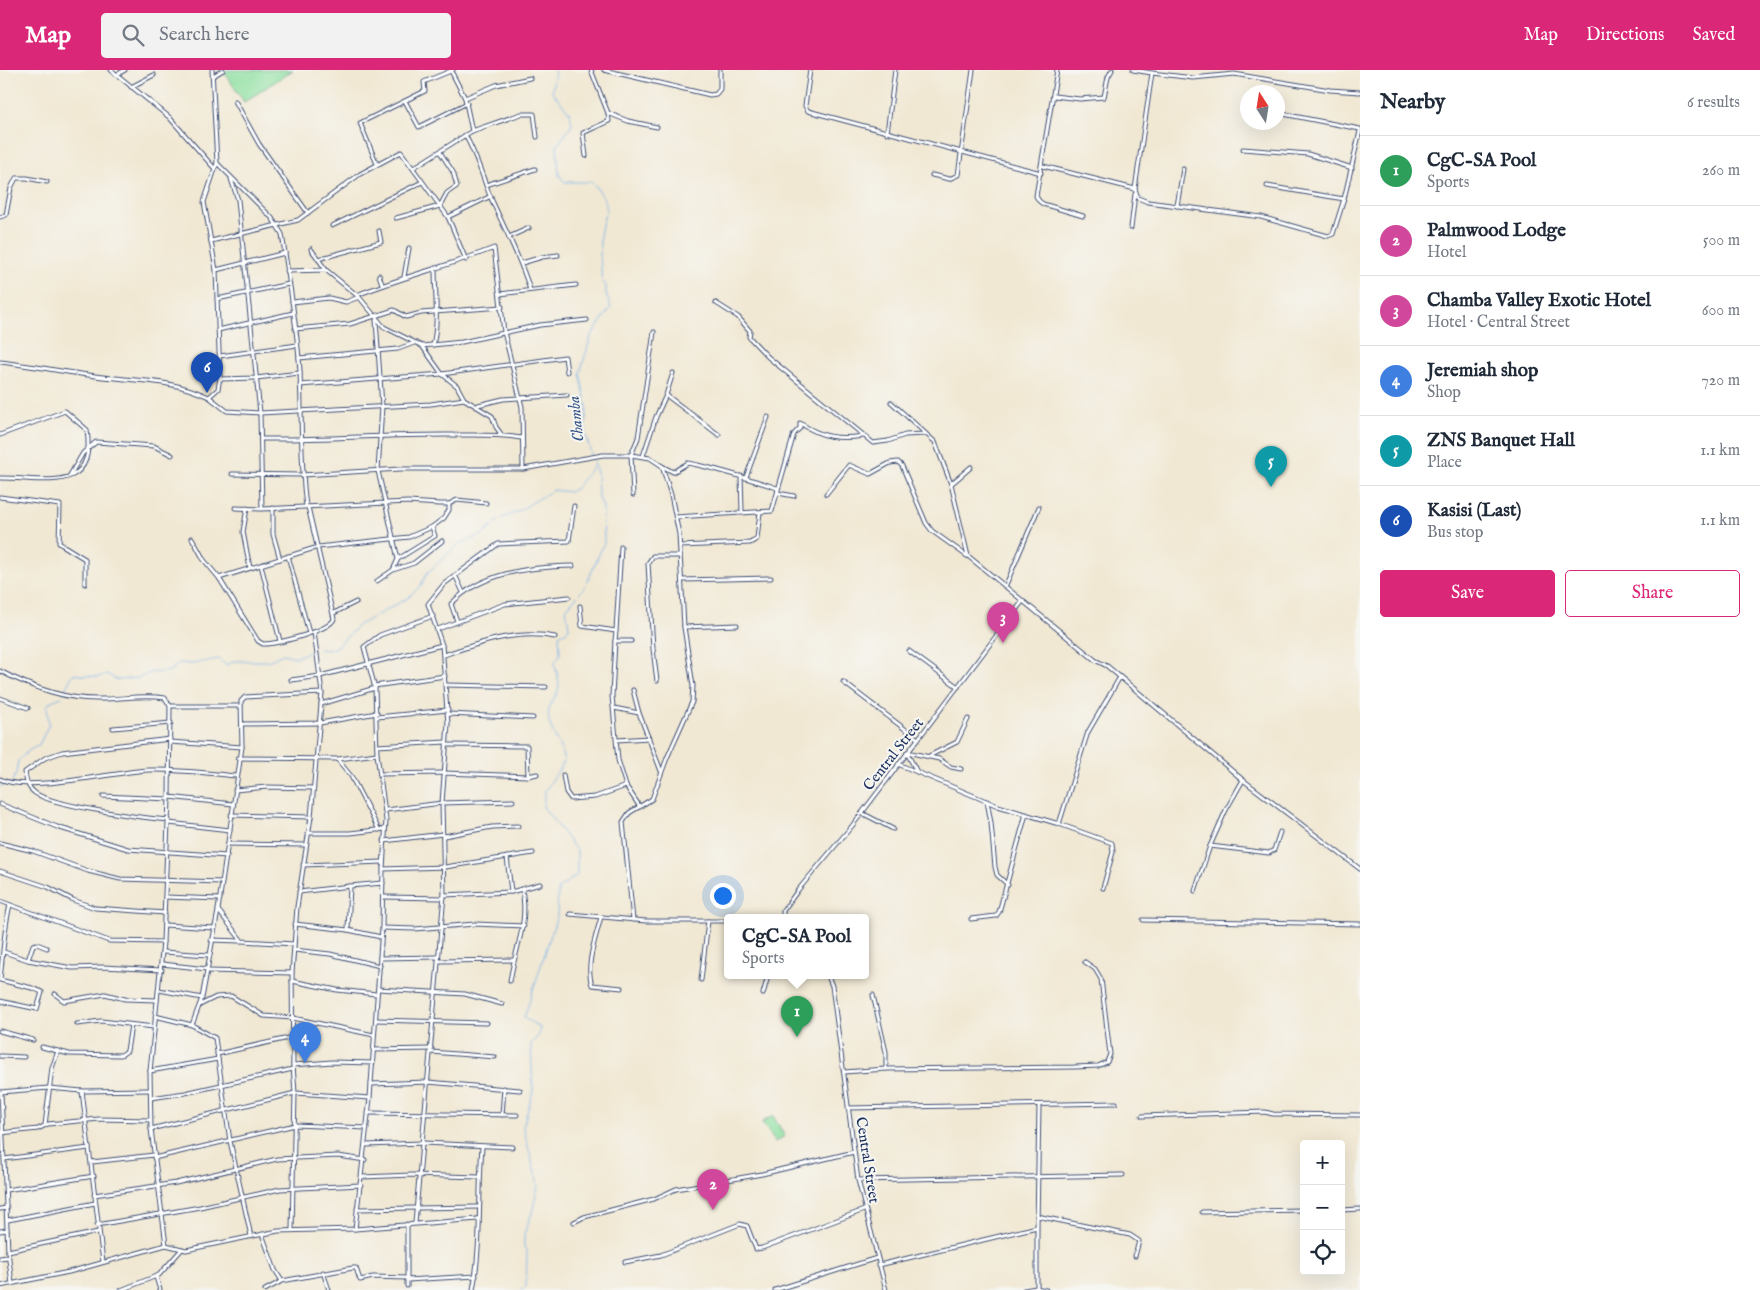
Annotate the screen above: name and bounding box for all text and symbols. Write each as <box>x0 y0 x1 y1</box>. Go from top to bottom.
search box <box>101 13 451 58</box>
text: Map <box>25 20 71 51</box>
icon: search <box>119 21 147 49</box>
text: Search here <box>159 23 250 47</box>
text: Map <box>1524 24 1558 47</box>
text: Directions <box>1586 24 1664 47</box>
text: Saved <box>1692 24 1735 47</box>
north arrow <box>1240 85 1285 130</box>
text: Nearby <box>1380 89 1445 116</box>
text: 6 results <box>1687 93 1740 113</box>
text: CgC-SA Pool <box>1427 149 1536 173</box>
text: 1 <box>1393 161 1399 181</box>
text: 260 m <box>1702 161 1740 181</box>
text: Sports <box>1427 173 1469 193</box>
text: Palmwood Lodge <box>1427 219 1566 243</box>
text: 2 <box>1392 231 1400 251</box>
text: 500 m <box>1703 231 1740 251</box>
text: Hotel <box>1427 243 1466 263</box>
text: Chamba Valley Exotic Hotel <box>1427 289 1651 313</box>
text: 3 <box>1393 301 1399 321</box>
text: 600 m <box>1702 301 1740 321</box>
text: Hotel · Central Street <box>1427 313 1570 333</box>
pin: 6 <box>191 352 223 393</box>
text: Jeremiah shop <box>1427 359 1538 383</box>
text: 4 <box>1392 371 1400 391</box>
text: 720 m <box>1701 371 1740 391</box>
text: Shop <box>1427 383 1461 403</box>
water label: Chamba <box>565 395 589 443</box>
text: ZNS Banquet Hall <box>1427 429 1575 453</box>
text: 5 <box>1393 441 1399 461</box>
text: 1.1 km <box>1700 441 1740 461</box>
pin: 5 <box>1255 446 1287 487</box>
text: Place <box>1427 453 1462 473</box>
text: Kasisi (Last) <box>1427 499 1521 523</box>
text: 6 <box>1393 511 1399 531</box>
text: 1.1 km <box>1700 511 1740 531</box>
text: Bus stop <box>1427 523 1483 543</box>
button: Save <box>1380 570 1555 617</box>
button: Share <box>1565 570 1740 617</box>
pin: 3 <box>987 602 1019 643</box>
street label: Central Street <box>859 714 928 795</box>
your location <box>710 883 736 909</box>
popup <box>724 914 869 979</box>
text: CgC-SA Pool <box>742 925 851 949</box>
text: Sports <box>742 949 784 969</box>
pin: 1 <box>781 996 813 1037</box>
pin: 4 <box>289 1022 321 1063</box>
street label: Central Street <box>851 1115 884 1205</box>
map controls <box>1300 1140 1345 1275</box>
button: + <box>1300 1140 1345 1185</box>
pin: 2 <box>697 1169 729 1210</box>
button: − <box>1300 1185 1345 1230</box>
button: locate <box>1300 1230 1345 1275</box>

